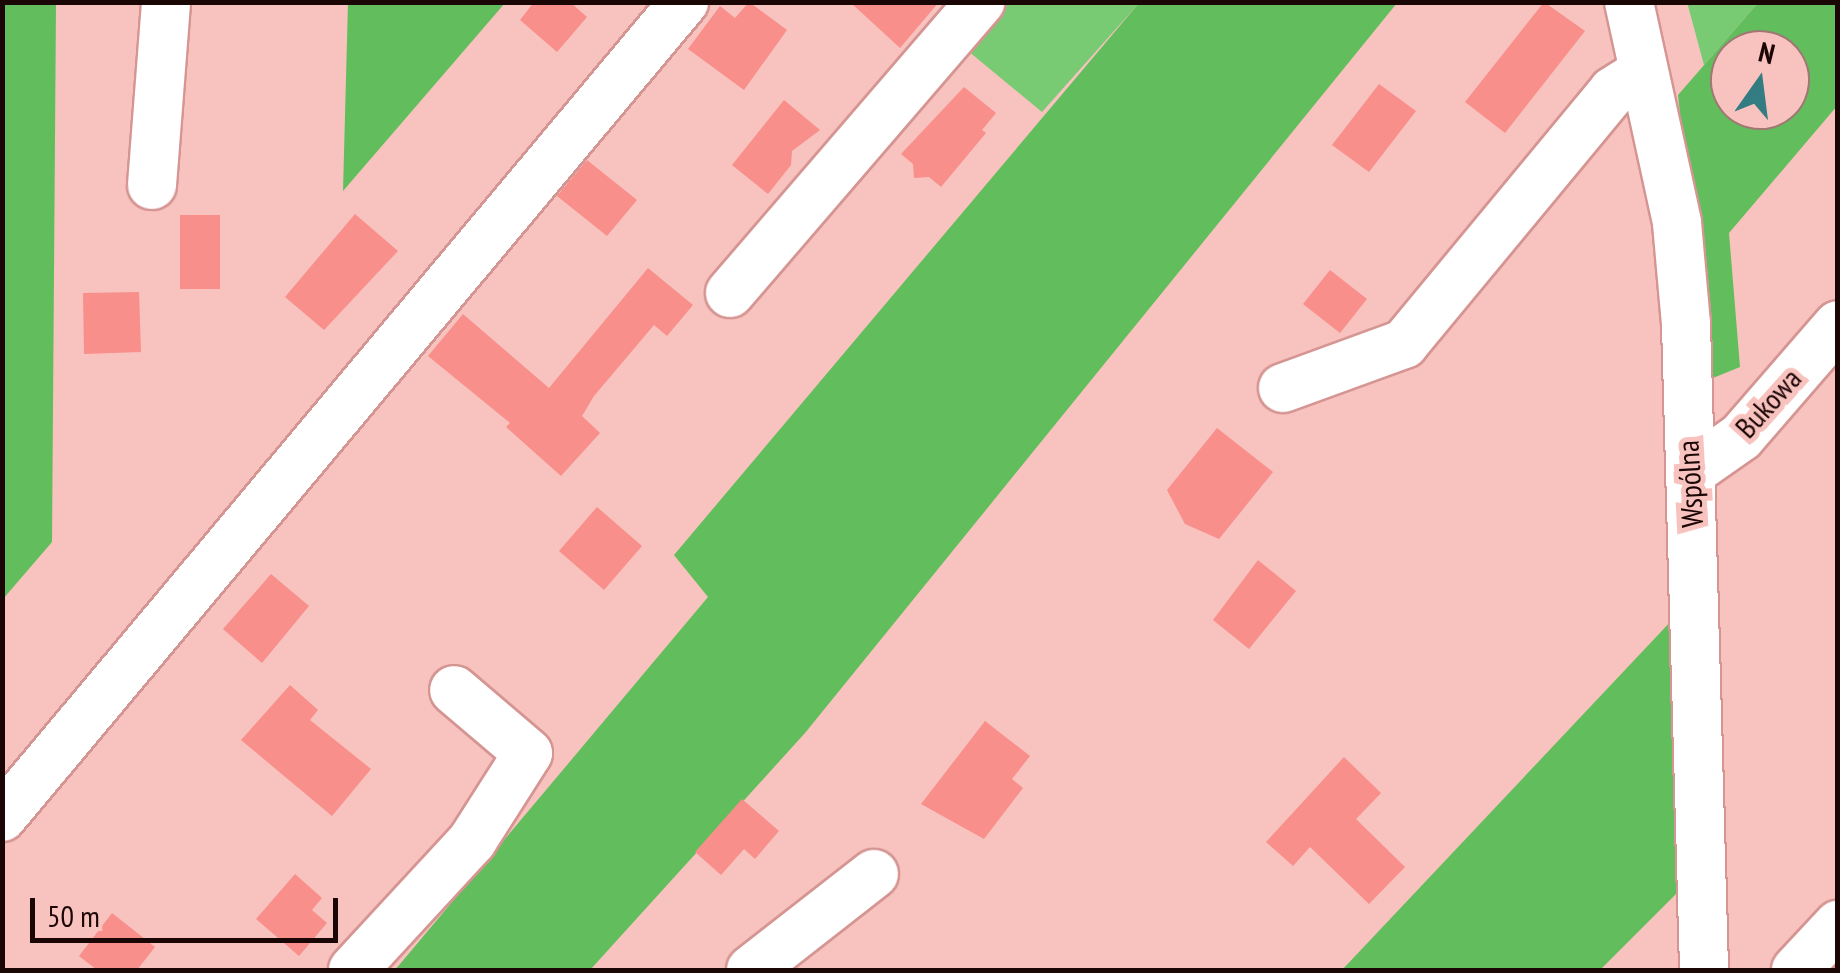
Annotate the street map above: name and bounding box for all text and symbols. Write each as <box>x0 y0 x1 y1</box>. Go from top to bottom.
north arrow <box>1710 30 1810 130</box>
text: N <box>1755 33 1779 72</box>
street label: Bukowa <box>1728 361 1808 445</box>
street label: Wspólna <box>1670 439 1710 529</box>
scale bar <box>35 878 342 940</box>
text: 50 m <box>47 896 100 935</box>

